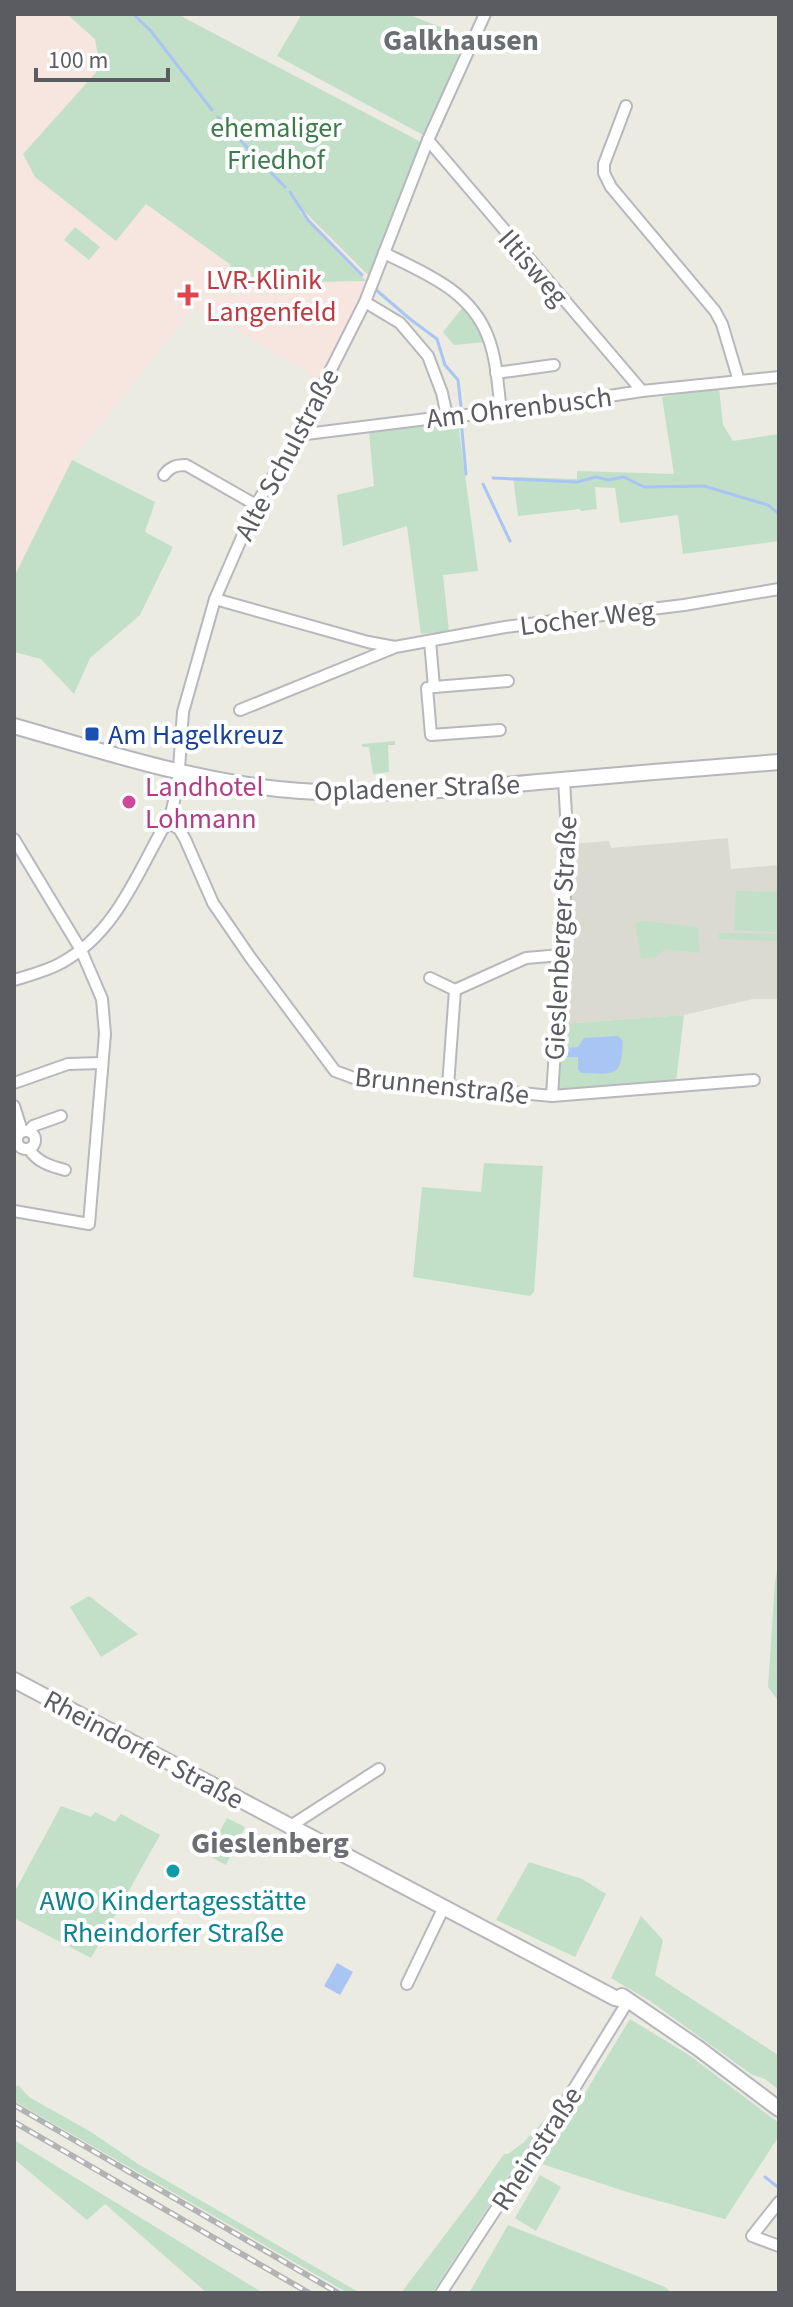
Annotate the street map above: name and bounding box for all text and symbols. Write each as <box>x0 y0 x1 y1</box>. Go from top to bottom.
district label: Galkhausen <box>383 19 539 62</box>
scale bar <box>36 32 168 82</box>
text: 100 m <box>48 43 108 78</box>
park label: ehemaliger Friedhof <box>210 108 342 180</box>
street label: Iltisweg <box>489 220 578 315</box>
place label: LVR-Klinik Langenfeld <box>206 260 336 332</box>
marker: LVR-Klinik Langenfeld <box>177 284 199 306</box>
street label: Alte Schulstraße <box>225 361 349 548</box>
street label: Am Ohrenbusch <box>424 377 614 439</box>
street label: Locher Weg <box>517 590 657 646</box>
place label: Am Hagelkreuz <box>108 715 284 755</box>
marker: Am Hagelkreuz <box>83 725 101 743</box>
street label: Opladener Straße <box>313 764 521 812</box>
place label: Landhotel Lohmann <box>145 767 264 839</box>
marker: Landhotel Lohmann <box>120 793 138 811</box>
street label: Gieslenberger Straße <box>535 815 587 1061</box>
street label: Brunnenstraße <box>353 1057 531 1115</box>
street label: Rheindorfer Straße <box>36 1680 251 1820</box>
district label: Gieslenberg <box>191 1822 349 1865</box>
marker: AWO Kindertagesstätte Rheindorfer Straße <box>164 1862 182 1880</box>
place label: AWO Kindertagesstätte Rheindorfer Straße <box>40 1881 306 1953</box>
street label: Rheinstraße <box>482 2078 592 2219</box>

